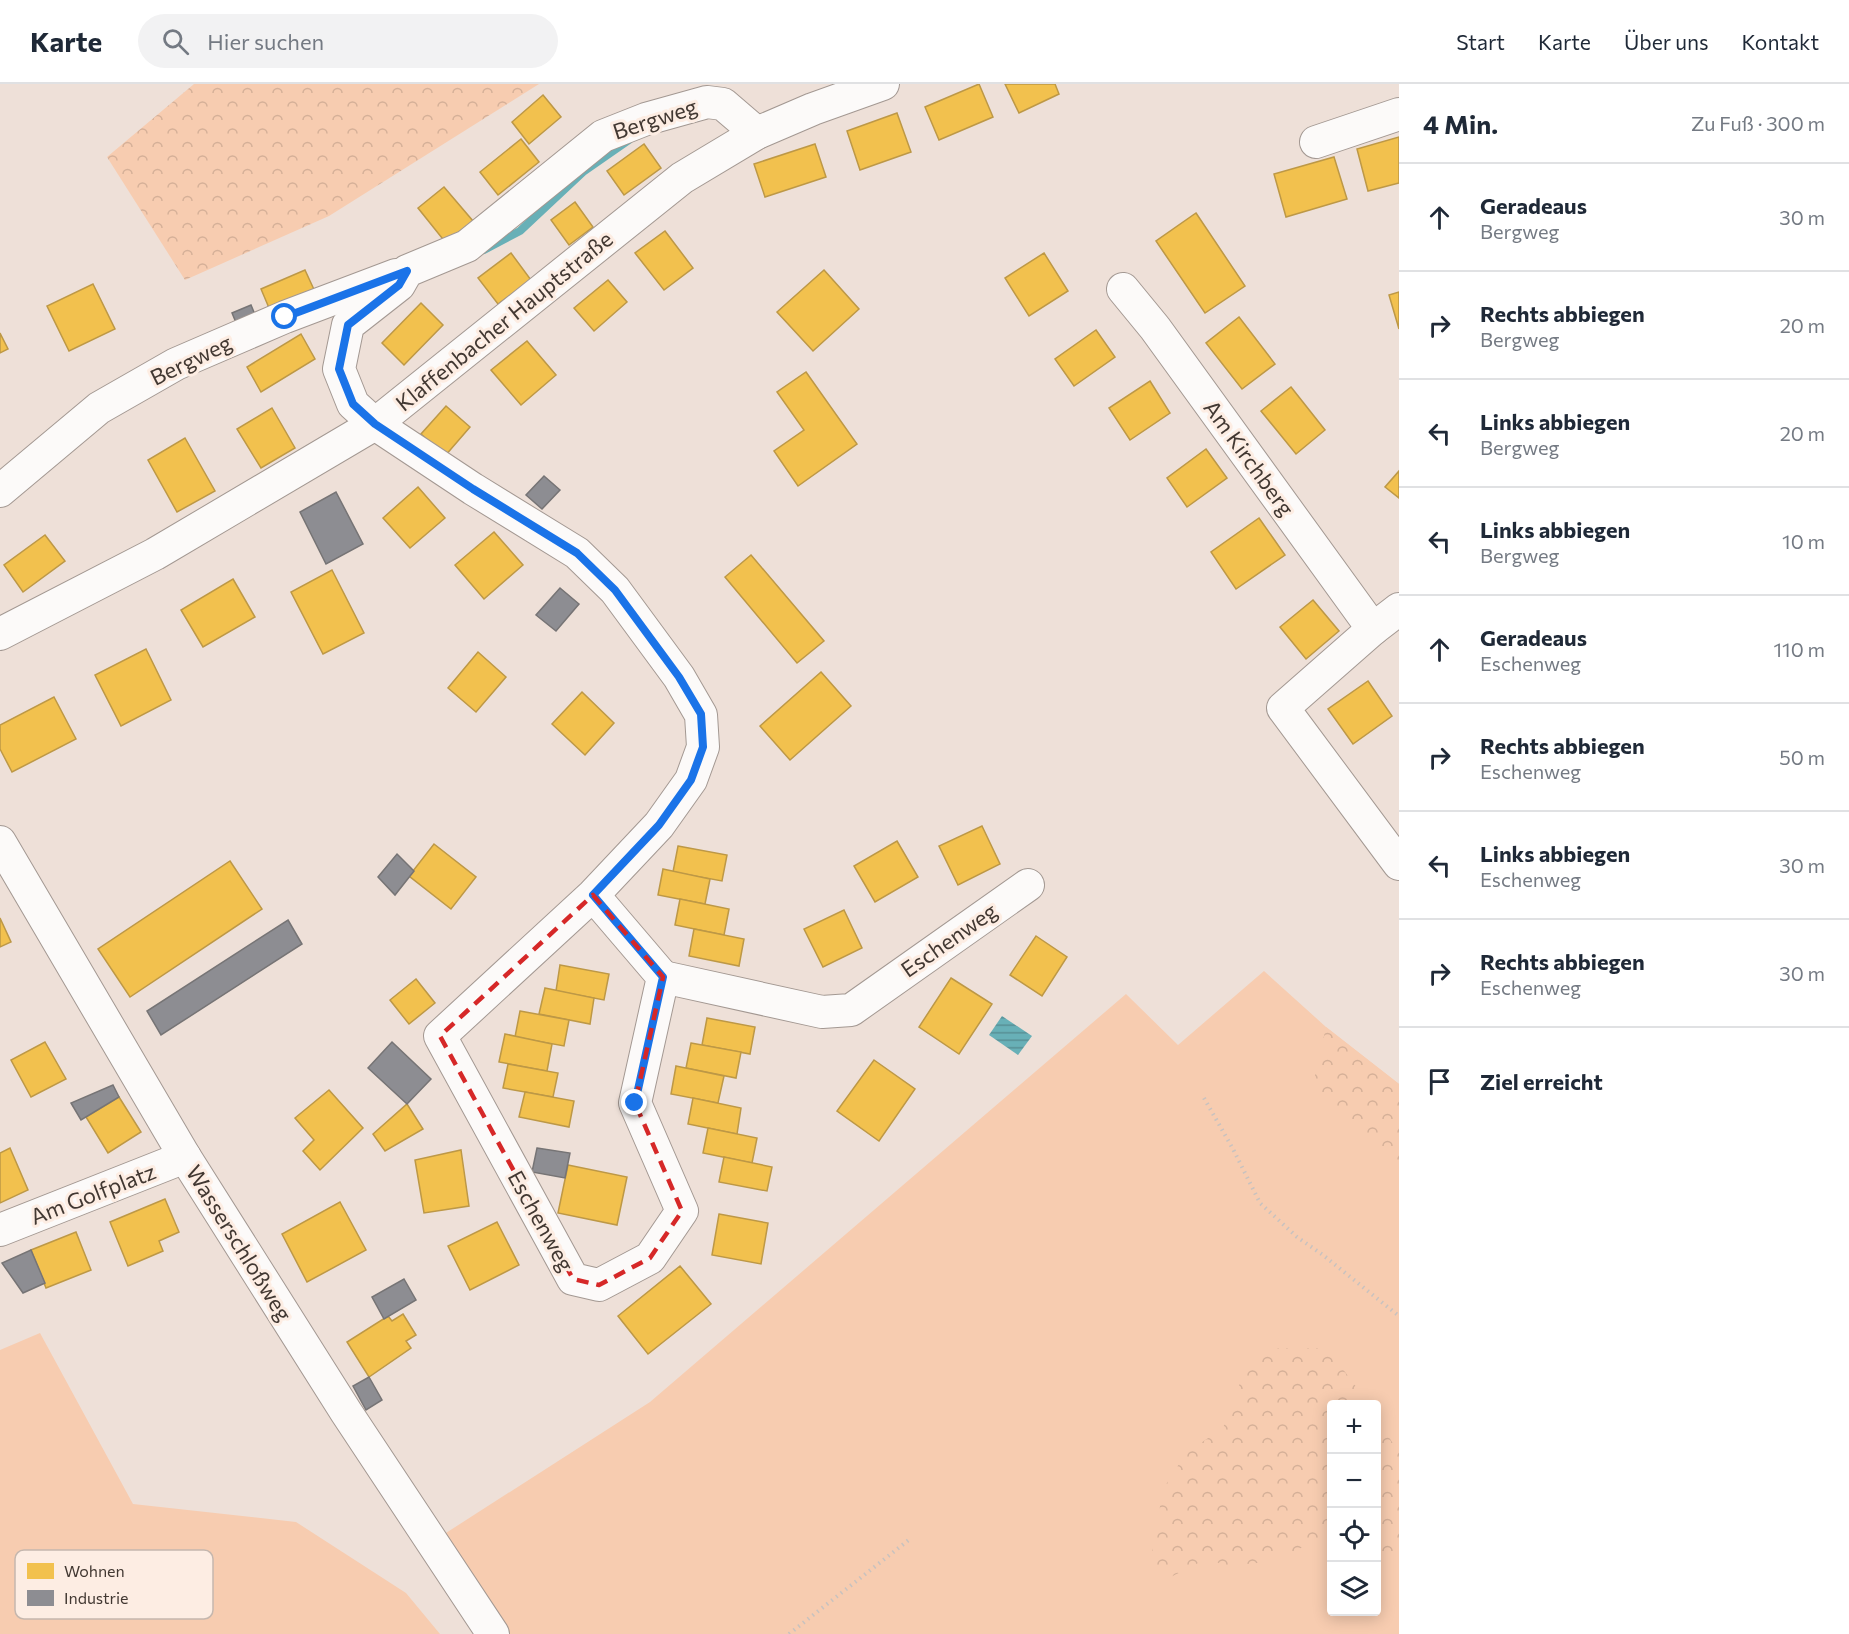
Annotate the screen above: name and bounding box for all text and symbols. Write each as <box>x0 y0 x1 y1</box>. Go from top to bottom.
search box <box>138 14 558 68</box>
text: Karte <box>30 24 102 58</box>
icon: search <box>159 25 192 58</box>
text: Hier suchen <box>207 28 324 55</box>
text: Start <box>1456 29 1505 54</box>
text: Karte <box>1538 29 1591 54</box>
text: Über uns <box>1624 29 1708 54</box>
text: Kontakt <box>1741 29 1819 54</box>
street label: Bergweg <box>609 92 701 145</box>
text: 4 Min. <box>1423 108 1498 139</box>
text: Zu Fuß · 300 m <box>1691 111 1825 135</box>
text: Geradeaus <box>1480 192 1587 219</box>
icon: ahead <box>1423 201 1456 234</box>
text: 30 m <box>1779 205 1825 229</box>
text: Bergweg <box>1480 219 1559 243</box>
street label: Klaffenbacher Hauptstraße <box>390 225 618 416</box>
text: Rechts abbiegen <box>1480 300 1645 327</box>
route start <box>271 303 297 329</box>
icon: right <box>1423 309 1456 342</box>
text: 20 m <box>1780 313 1825 337</box>
text: Bergweg <box>1480 327 1559 351</box>
street label: Bergweg <box>146 328 236 391</box>
street label: Am Kirchberg <box>1198 395 1300 521</box>
text: Links abbiegen <box>1480 408 1630 435</box>
icon: left <box>1423 417 1456 450</box>
text: 20 m <box>1780 421 1825 445</box>
text: Bergweg <box>1480 435 1559 459</box>
text: Links abbiegen <box>1480 516 1630 543</box>
icon: left <box>1423 525 1456 558</box>
text: 10 m <box>1782 529 1825 553</box>
text: Bergweg <box>1480 543 1559 567</box>
text: Geradeaus <box>1480 624 1587 651</box>
icon: ahead <box>1423 633 1456 666</box>
text: 110 m <box>1774 637 1825 661</box>
text: Eschenweg <box>1480 651 1581 675</box>
text: Rechts abbiegen <box>1480 732 1645 759</box>
icon: right <box>1423 741 1456 774</box>
text: 50 m <box>1779 745 1825 769</box>
text: Eschenweg <box>1480 759 1581 783</box>
text: Links abbiegen <box>1480 840 1630 867</box>
icon: left <box>1423 849 1456 882</box>
text: 30 m <box>1779 853 1825 877</box>
text: Eschenweg <box>1480 867 1581 891</box>
street label: Eschenweg <box>895 897 1002 983</box>
text: Rechts abbiegen <box>1480 948 1645 975</box>
icon: right <box>1423 957 1456 990</box>
text: 30 m <box>1779 961 1825 985</box>
text: Eschenweg <box>1480 975 1581 999</box>
icon: arrive <box>1423 1065 1456 1098</box>
text: Ziel erreicht <box>1480 1068 1603 1095</box>
route end <box>621 1089 647 1115</box>
street label: Am Golfplatz <box>26 1157 159 1230</box>
street label: Wasserschloßweg <box>181 1160 298 1326</box>
street label: Eschenweg <box>503 1166 580 1276</box>
map controls <box>1327 1400 1381 1616</box>
button: + <box>1327 1400 1381 1454</box>
button: − <box>1327 1454 1381 1508</box>
button: locate <box>1327 1508 1381 1562</box>
legend <box>15 1550 213 1619</box>
text: Wohnen <box>64 1561 125 1580</box>
button: layers <box>1327 1562 1381 1616</box>
text: Industrie <box>64 1588 129 1607</box>

